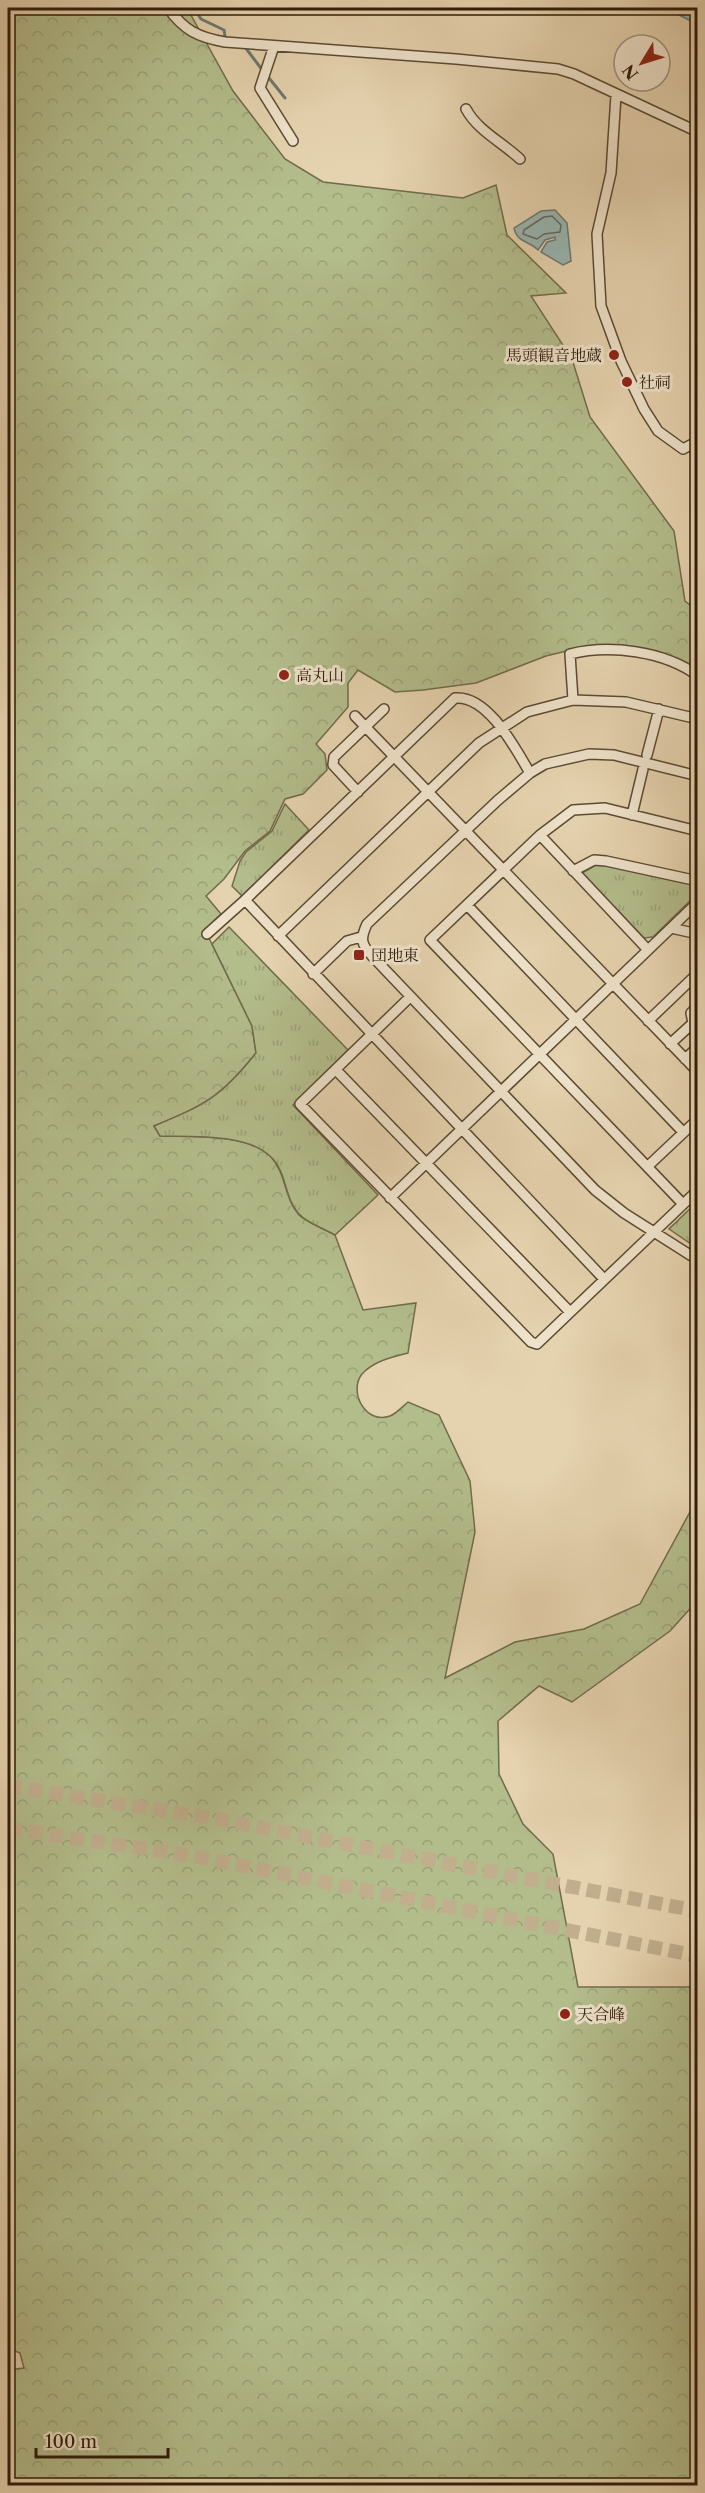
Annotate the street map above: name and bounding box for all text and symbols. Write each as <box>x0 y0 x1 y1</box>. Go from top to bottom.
north arrow <box>612 33 672 93</box>
text: N <box>618 61 642 84</box>
place label: 馬頭観音地蔵 <box>506 345 602 365</box>
marker: 馬頭観音地蔵 <box>607 348 621 362</box>
place label: 社祠 <box>639 372 671 392</box>
marker: 社祠 <box>620 375 634 389</box>
place label: 高丸山 <box>296 665 344 685</box>
marker: 高丸山 <box>277 668 291 682</box>
place label: 団地東 <box>371 945 419 965</box>
marker: 団地東 <box>352 948 366 962</box>
place label: 天合峰 <box>577 2004 625 2024</box>
marker: 天合峰 <box>558 2007 572 2021</box>
scale bar <box>36 2421 168 2459</box>
text: 100 m <box>45 2431 97 2453</box>

